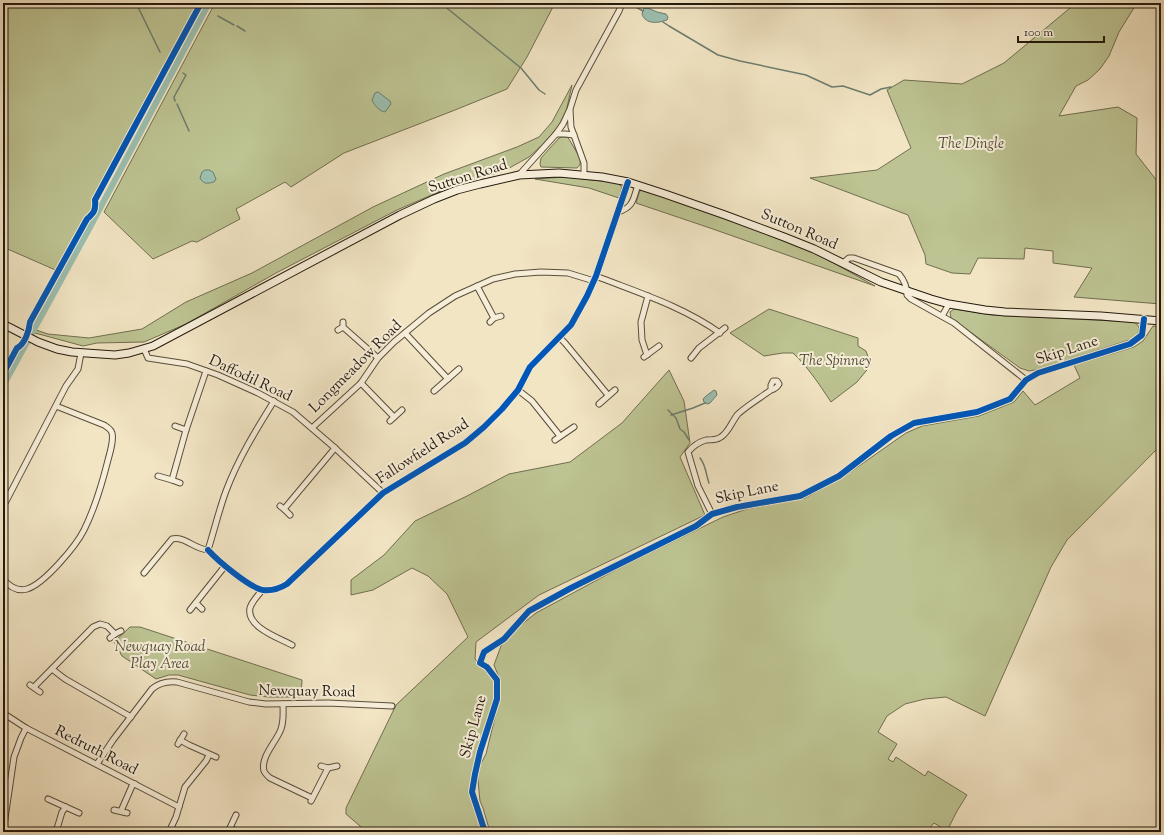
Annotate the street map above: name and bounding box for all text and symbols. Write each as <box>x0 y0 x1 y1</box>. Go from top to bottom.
scale bar <box>1018 18 1104 44</box>
text: 100 m <box>1024 24 1053 42</box>
park label: The Dingle <box>938 134 1004 155</box>
street label: Sutton Road <box>426 155 511 199</box>
street label: Sutton Road <box>757 204 841 256</box>
street label: Longmeadow Road <box>305 316 407 418</box>
street label: Skip Lane <box>1033 331 1101 371</box>
street label: Daffodil Road <box>205 351 296 408</box>
park label: The Spinney <box>799 351 871 372</box>
street label: Fallowfield Road <box>373 414 474 490</box>
street label: Skip Lane <box>713 476 781 510</box>
park label: Newquay Road Play Area <box>114 637 206 675</box>
street label: Newquay Road <box>258 681 356 703</box>
street label: Skip Lane <box>456 693 493 761</box>
street label: Redruth Road <box>51 721 142 781</box>

